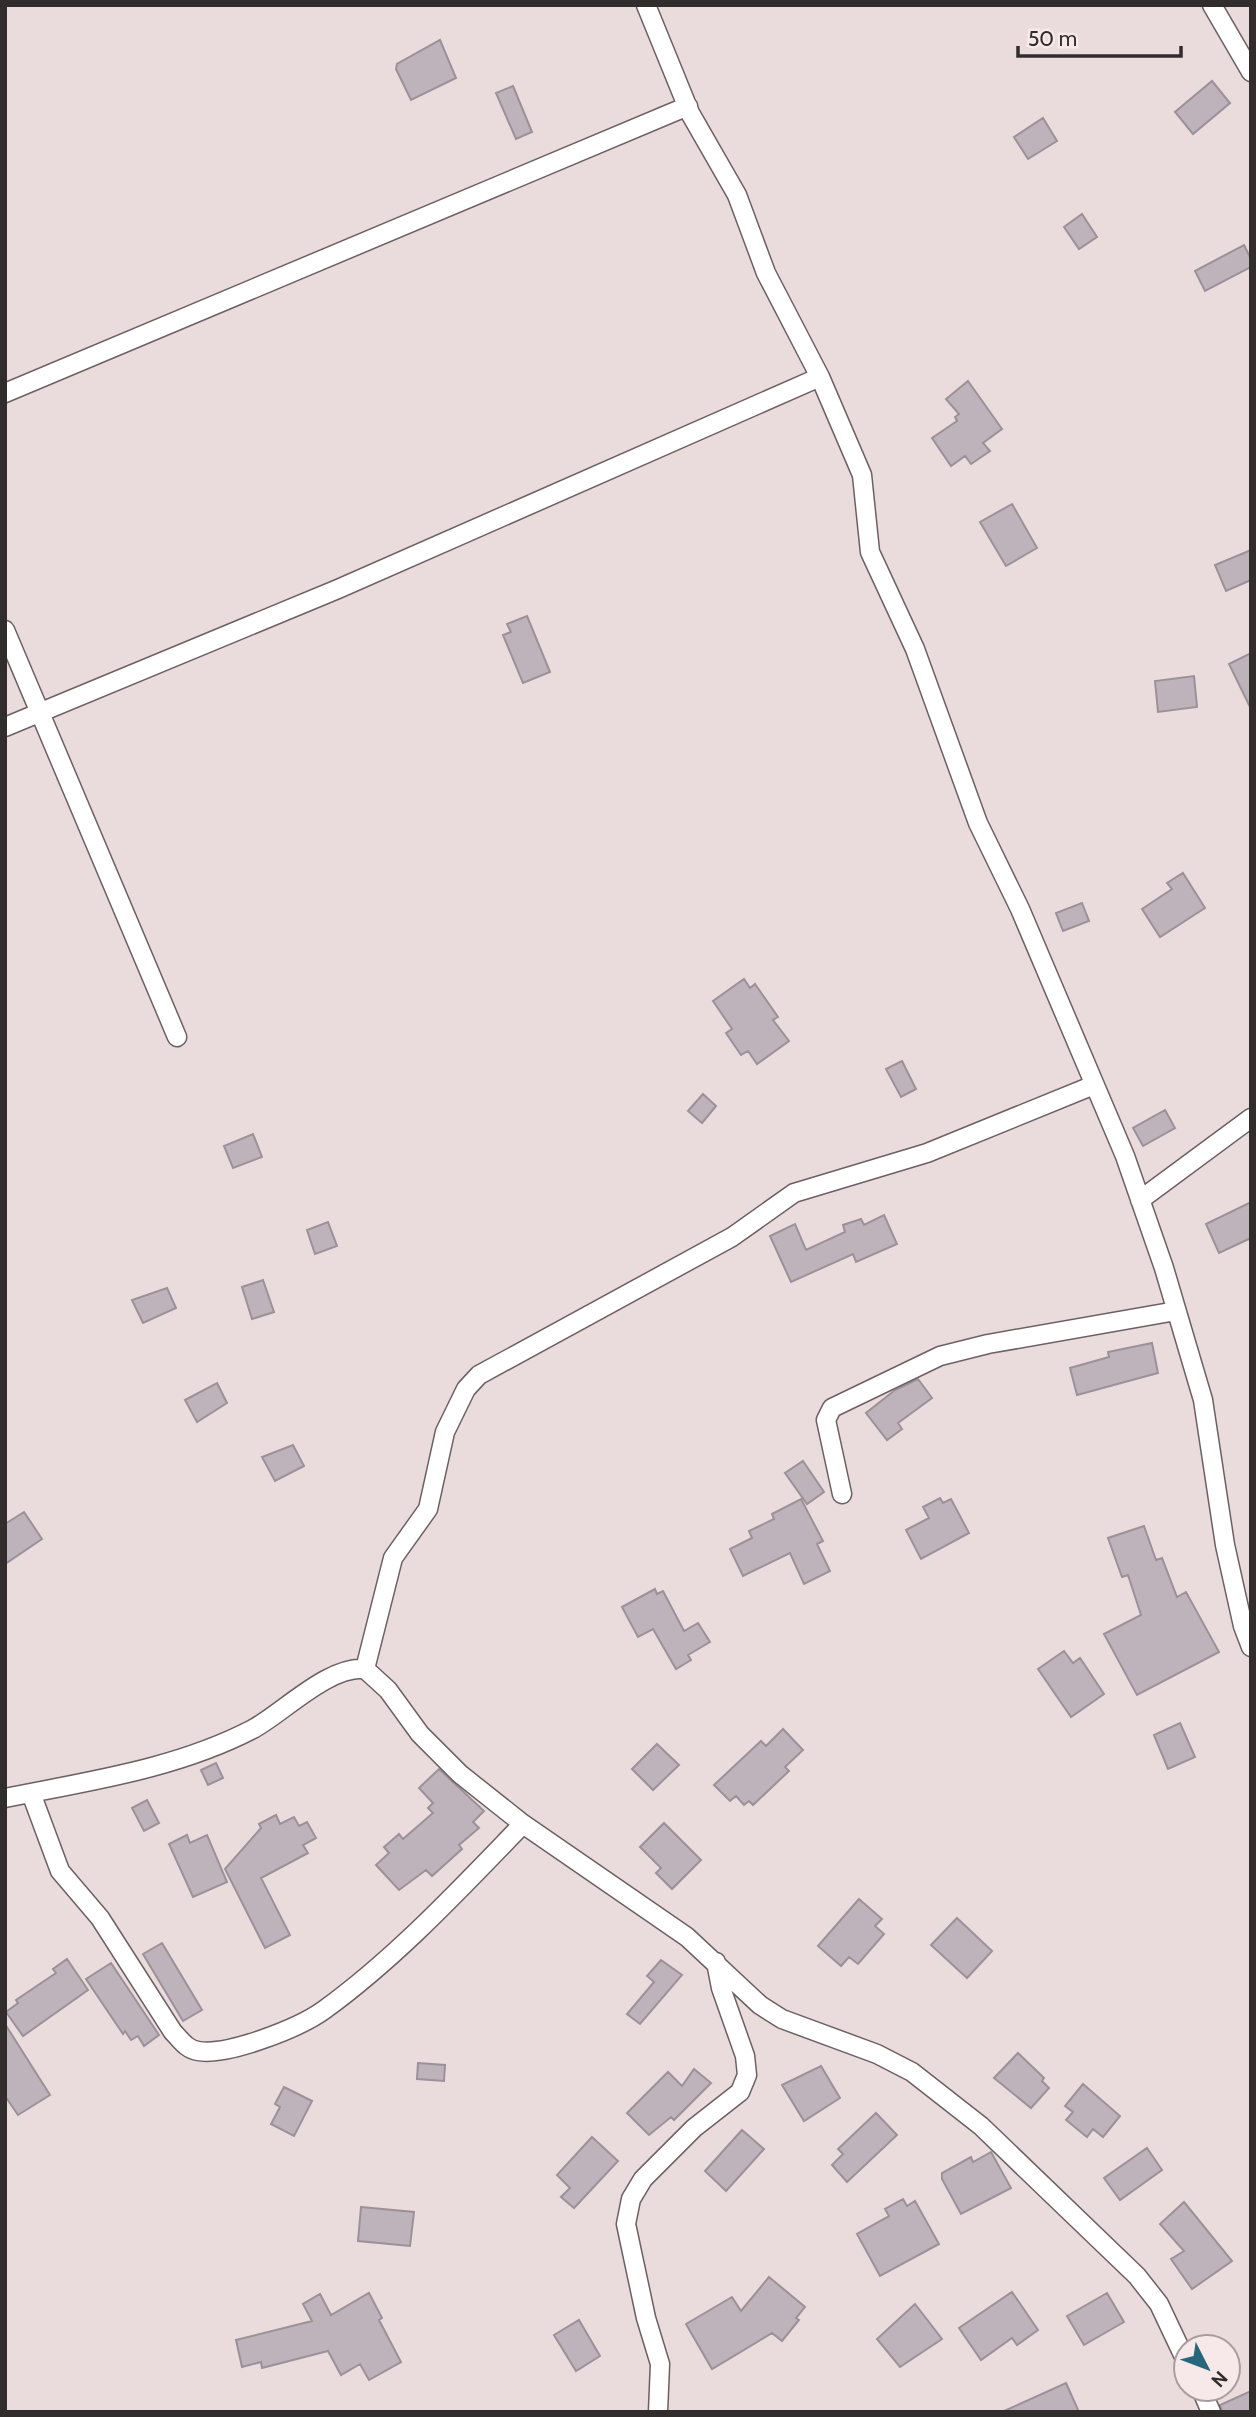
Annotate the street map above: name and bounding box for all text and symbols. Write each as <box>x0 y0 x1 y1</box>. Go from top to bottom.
scale bar <box>1018 14 1181 58</box>
text: 50 m <box>1028 26 1077 51</box>
north arrow <box>1172 2333 1242 2403</box>
text: N <box>1206 2366 1232 2392</box>

